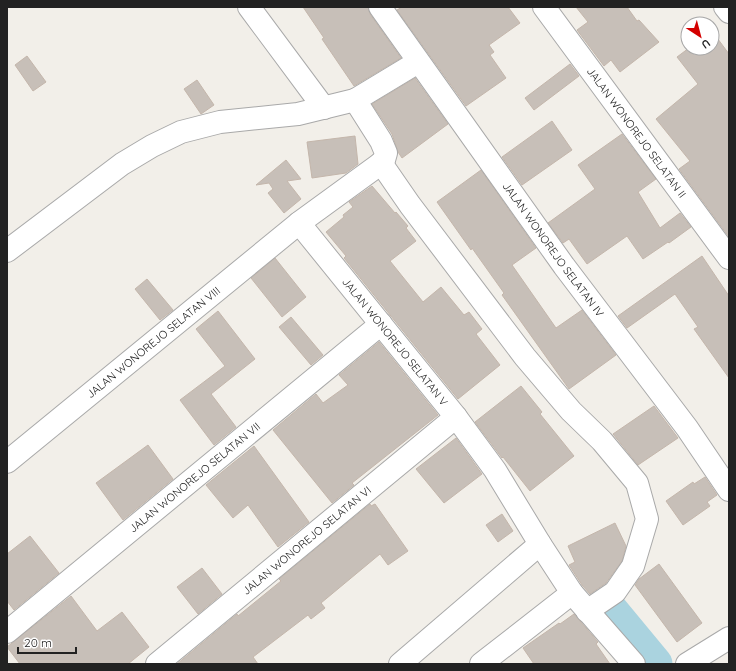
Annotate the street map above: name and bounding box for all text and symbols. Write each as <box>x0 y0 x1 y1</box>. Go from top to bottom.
north arrow <box>680 16 720 56</box>
text: U <box>699 36 713 52</box>
street label: JALAN WONOREJO SELATAN II <box>584 65 689 201</box>
street label: JALAN WONOREJO SELATAN IV <box>500 179 607 320</box>
street label: JALAN WONOREJO SELATAN V <box>339 275 451 409</box>
street label: JALAN WONOREJO SELATAN VIII <box>84 283 223 401</box>
street label: JALAN WONOREJO SELATAN VII <box>126 419 263 536</box>
street label: JALAN WONOREJO SELATAN VI <box>239 483 374 598</box>
scale bar <box>18 629 76 655</box>
text: 20 m <box>24 635 52 650</box>

